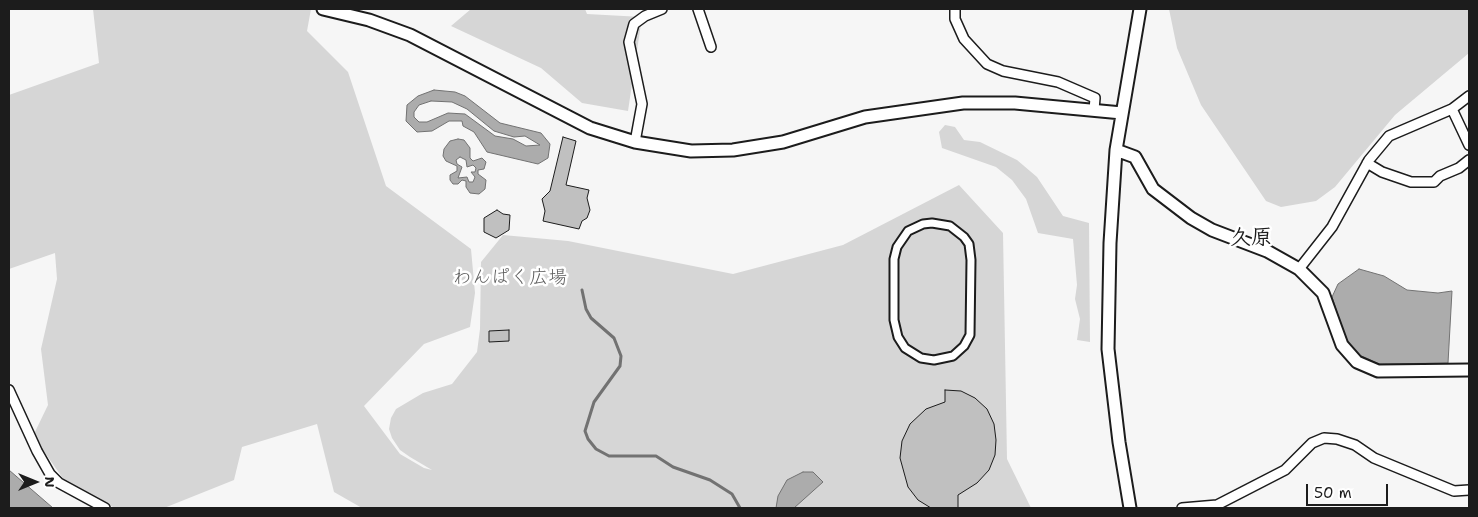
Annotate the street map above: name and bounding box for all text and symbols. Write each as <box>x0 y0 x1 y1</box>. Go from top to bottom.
district label: 久原 <box>1230 226 1272 252</box>
park label: わんぱく広場 <box>453 267 567 289</box>
north arrow <box>10 457 60 507</box>
scale bar <box>1308 474 1390 506</box>
text: N <box>41 476 59 488</box>
text: 50 m <box>1314 483 1352 503</box>

